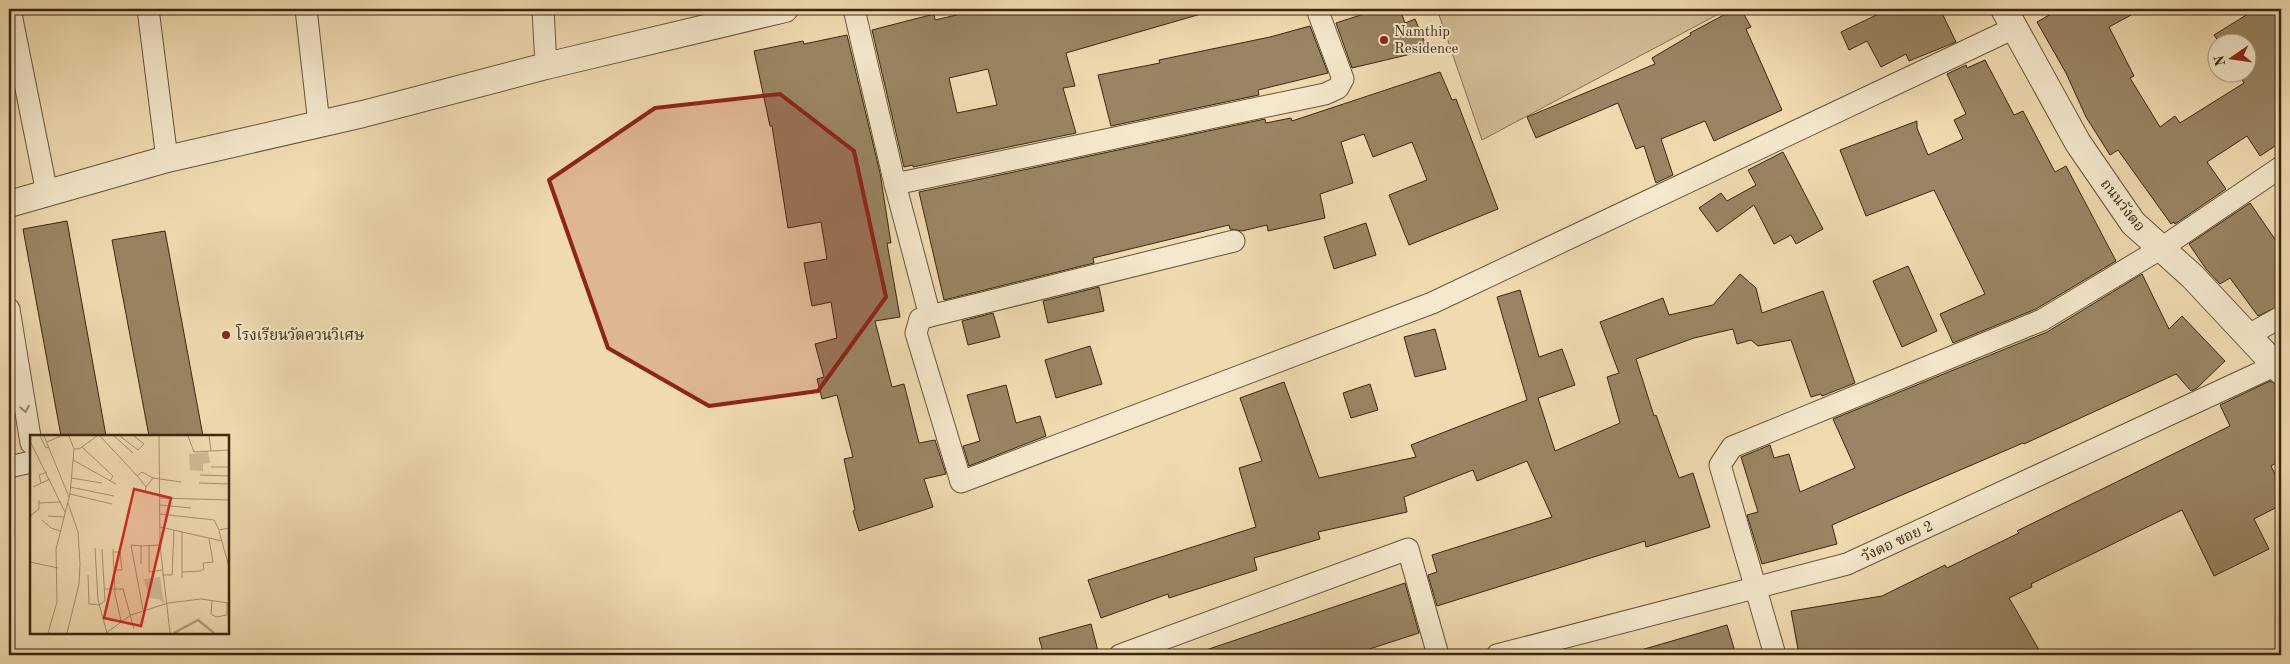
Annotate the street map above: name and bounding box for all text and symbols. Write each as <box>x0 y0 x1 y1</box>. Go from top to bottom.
place label: Namthip Residence <box>1394 25 1459 57</box>
north arrow <box>2208 32 2258 82</box>
marker: Namthip Residence <box>1378 34 1390 46</box>
text: N <box>2212 54 2228 67</box>
street label: ถนนวังตอ <box>2097 176 2148 235</box>
place label: โรงเรียนวัดควนวิเศษ <box>235 324 365 344</box>
marker: โรงเรียนวัดควนวิเศษ <box>220 329 232 341</box>
one-way arrow <box>20 404 30 413</box>
inset map <box>30 435 229 634</box>
street label: วังตอ ซอย 2 <box>1859 517 1936 566</box>

